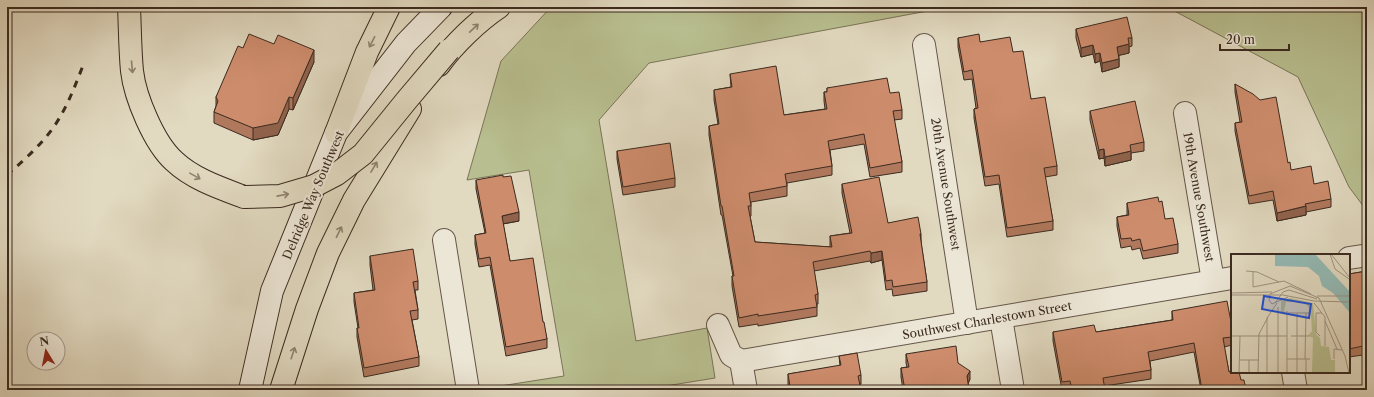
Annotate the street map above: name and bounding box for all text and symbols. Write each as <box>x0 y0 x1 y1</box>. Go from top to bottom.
one-way arrow <box>468 24 478 33</box>
scale bar <box>1220 26 1289 52</box>
text: 20 m <box>1226 32 1255 47</box>
one-way arrow <box>368 36 375 48</box>
one-way arrow <box>129 60 136 73</box>
street label: 20th Avenue Southwest <box>928 117 964 252</box>
street label: Delridge Way Southwest <box>279 128 347 262</box>
street label: 19th Avenue Southwest <box>1180 131 1218 264</box>
one-way arrow <box>371 161 379 173</box>
one-way arrow <box>189 172 201 180</box>
one-way arrow <box>276 190 289 198</box>
one-way arrow <box>336 226 343 238</box>
inset map <box>1231 254 1350 373</box>
street label: Southwest Charlestown Street <box>901 298 1074 342</box>
north arrow <box>26 331 66 371</box>
text: N <box>38 333 51 349</box>
one-way arrow <box>290 347 297 360</box>

